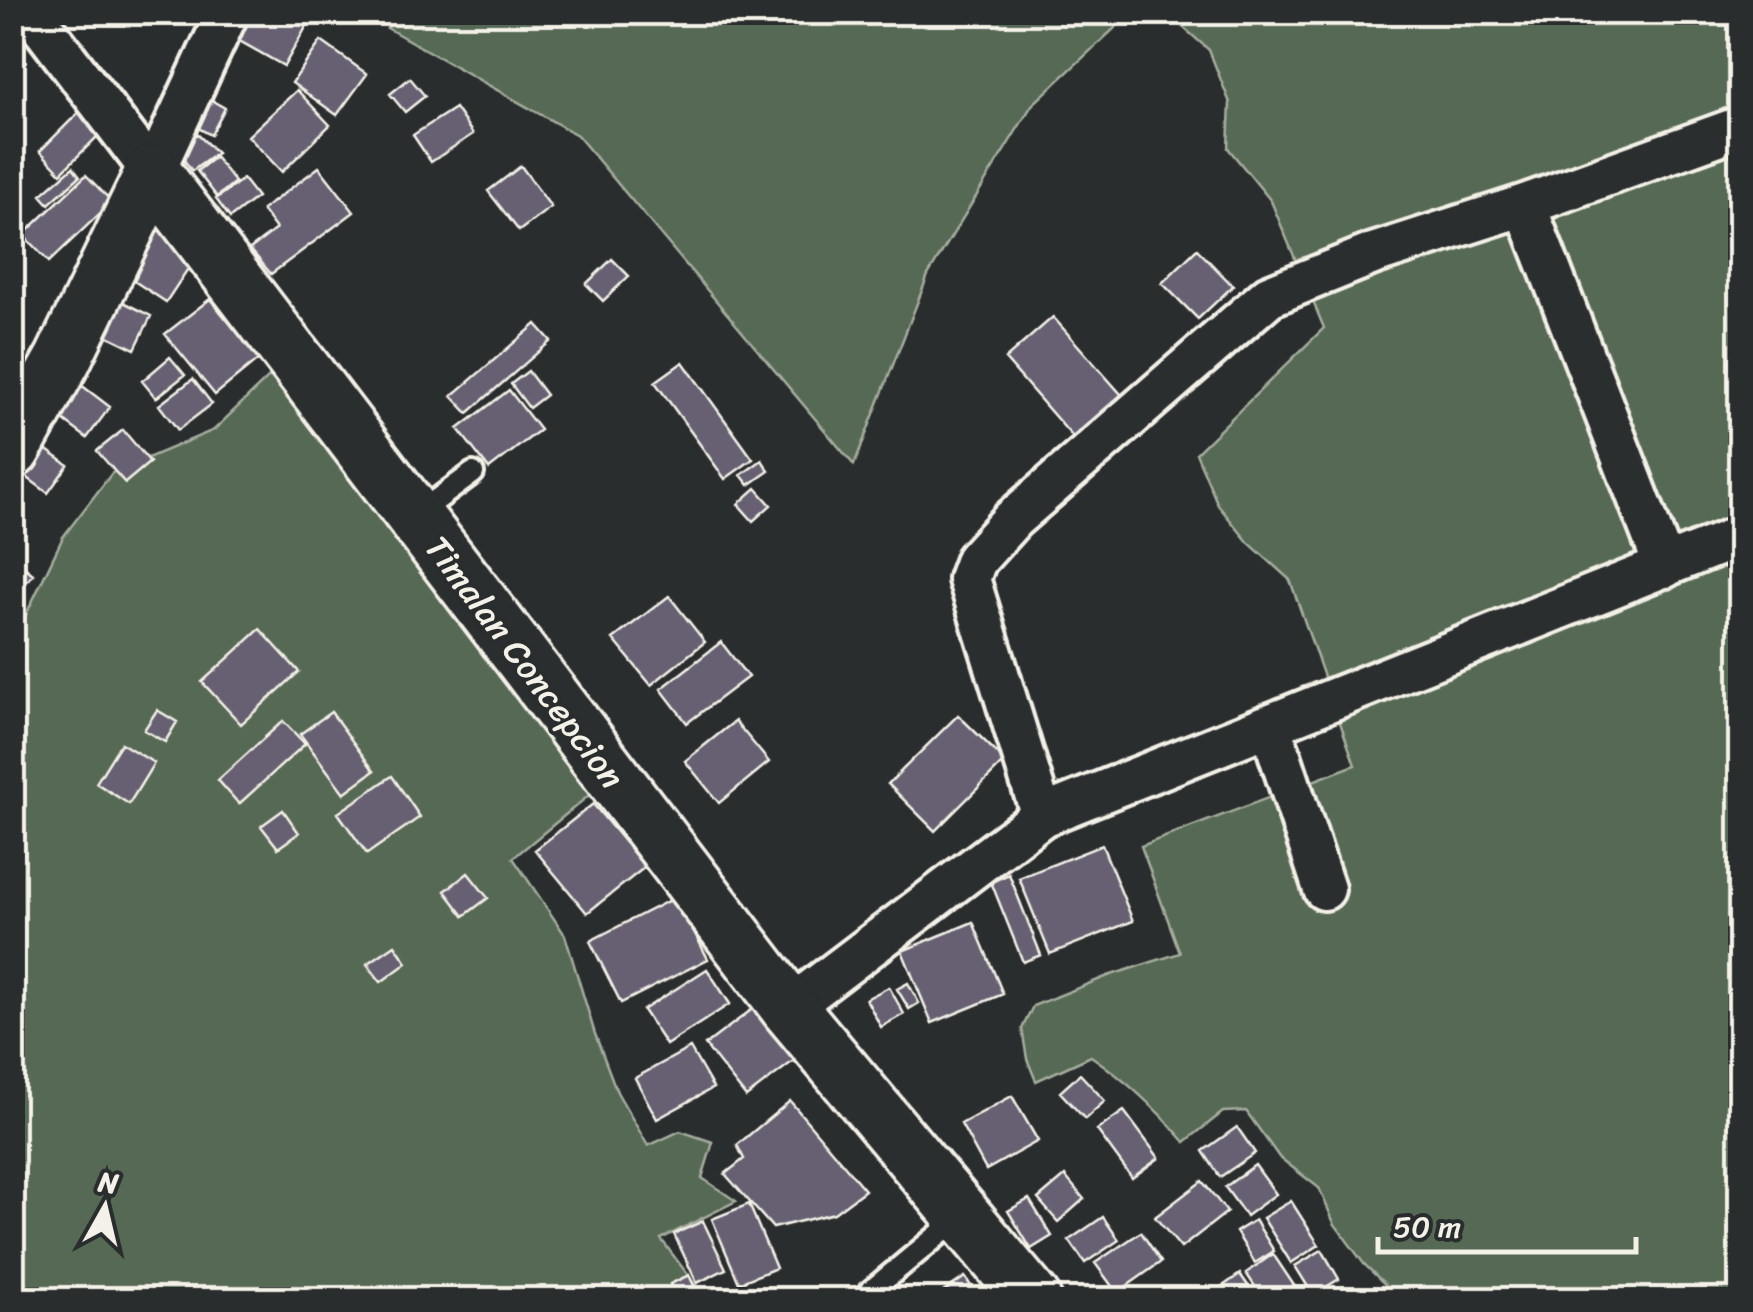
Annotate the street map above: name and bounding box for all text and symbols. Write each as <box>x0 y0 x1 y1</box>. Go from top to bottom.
street label: Timalan Concepcion <box>408 521 642 803</box>
north arrow <box>55 1157 155 1257</box>
text: N <box>94 1157 122 1208</box>
scale bar <box>1378 1192 1636 1254</box>
text: 50 m <box>1393 1200 1461 1254</box>

